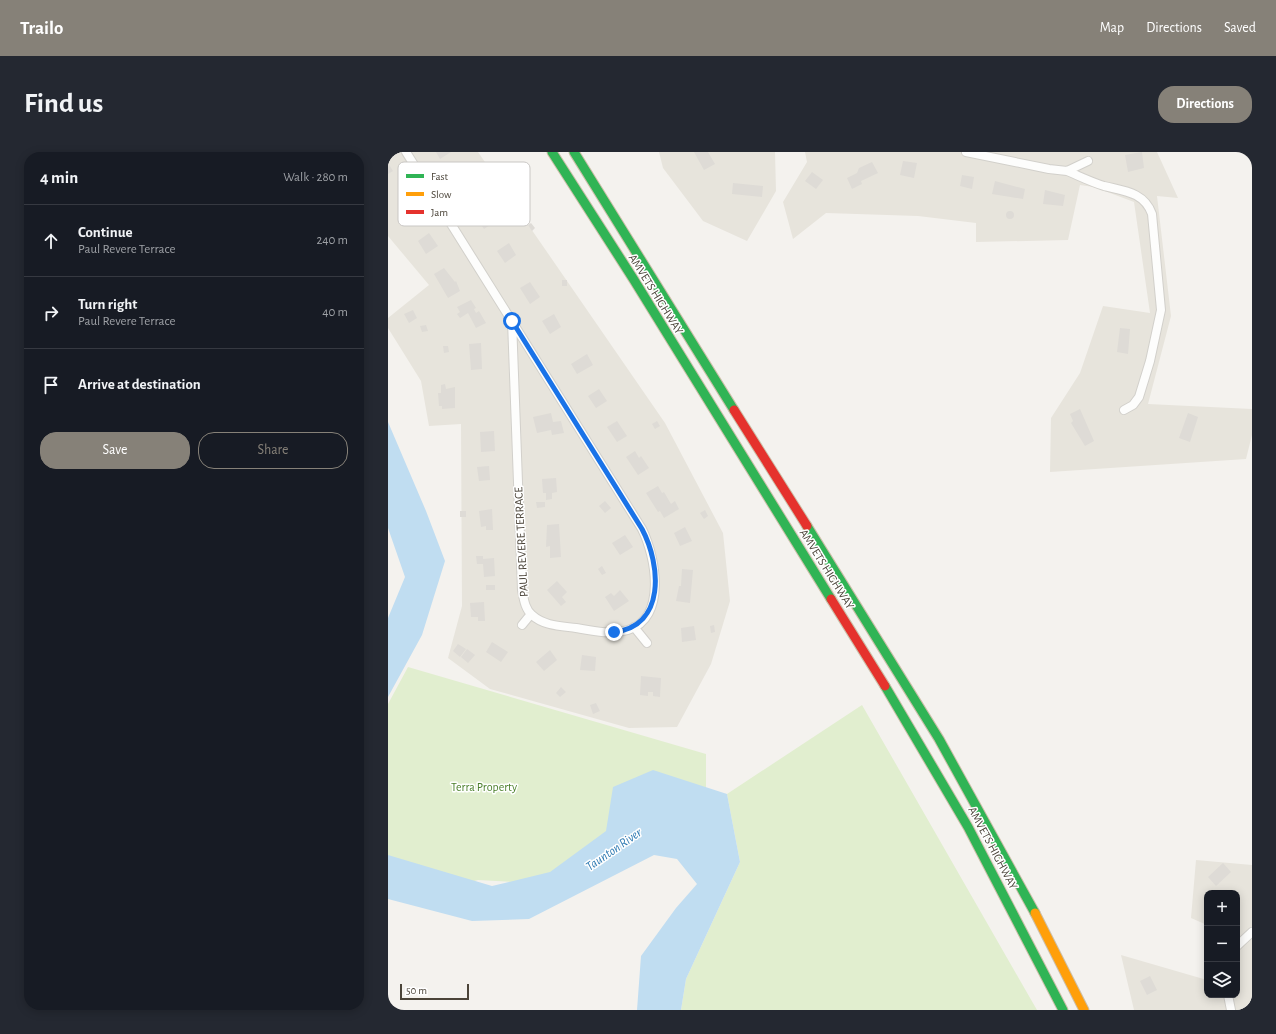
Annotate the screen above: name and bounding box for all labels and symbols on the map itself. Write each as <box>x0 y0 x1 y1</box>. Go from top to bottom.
legend <box>398 162 530 226</box>
text: Fast <box>431 171 449 182</box>
text: Slow <box>431 189 452 200</box>
text: Jam <box>431 207 448 218</box>
street label: AMVETS HIGHWAY <box>627 252 686 337</box>
route start <box>503 312 521 330</box>
street label: PAUL REVERE TERRACE <box>512 487 530 597</box>
street label: AMVETS HIGHWAY <box>798 527 857 612</box>
route end <box>605 623 623 641</box>
park label: Terra Property <box>451 781 517 794</box>
street label: AMVETS HIGHWAY <box>966 805 1020 892</box>
water label: Taunton River <box>584 826 645 874</box>
scale bar <box>400 982 469 1001</box>

